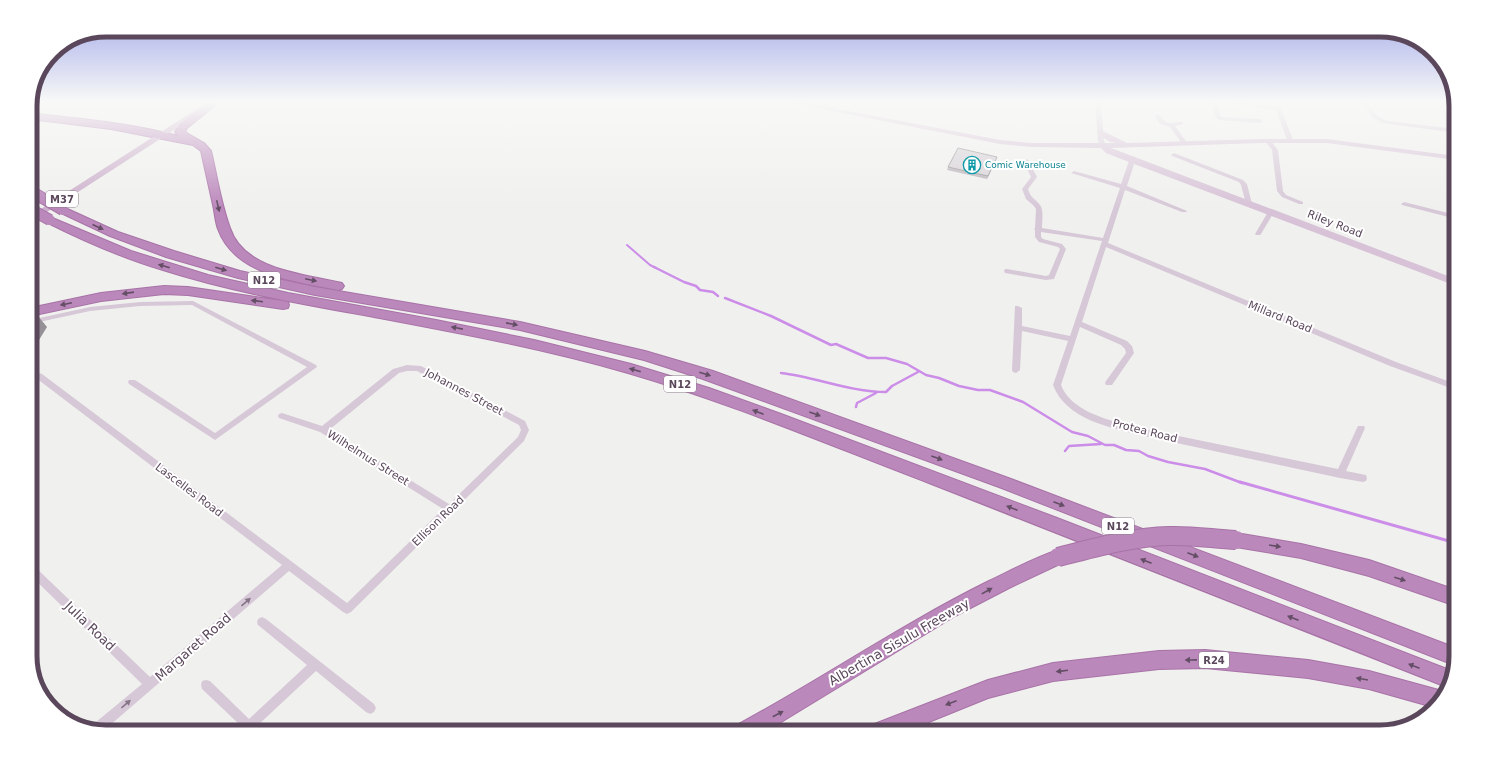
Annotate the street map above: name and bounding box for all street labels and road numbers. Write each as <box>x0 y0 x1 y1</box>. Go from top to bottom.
road number: M37 <box>46 191 78 207</box>
street label: Riley Road <box>1306 208 1364 240</box>
road number: N12 <box>248 272 280 288</box>
street label: Millard Road <box>1246 298 1314 336</box>
street label: Johannes Street <box>422 365 506 418</box>
road number: N12 <box>664 376 696 392</box>
street label: Protea Road <box>1111 417 1179 445</box>
street label: Wilhelmus Street <box>325 428 412 489</box>
street label: Lascelles Road <box>153 460 225 520</box>
street label: Ellison Road <box>410 493 466 549</box>
road number: N12 <box>1102 518 1134 534</box>
street label: Albertina Sisulu Freeway <box>826 595 972 688</box>
street label: Julia Road <box>61 598 118 654</box>
street label: Margaret Road <box>152 610 234 684</box>
road number: R24 <box>1199 652 1229 668</box>

